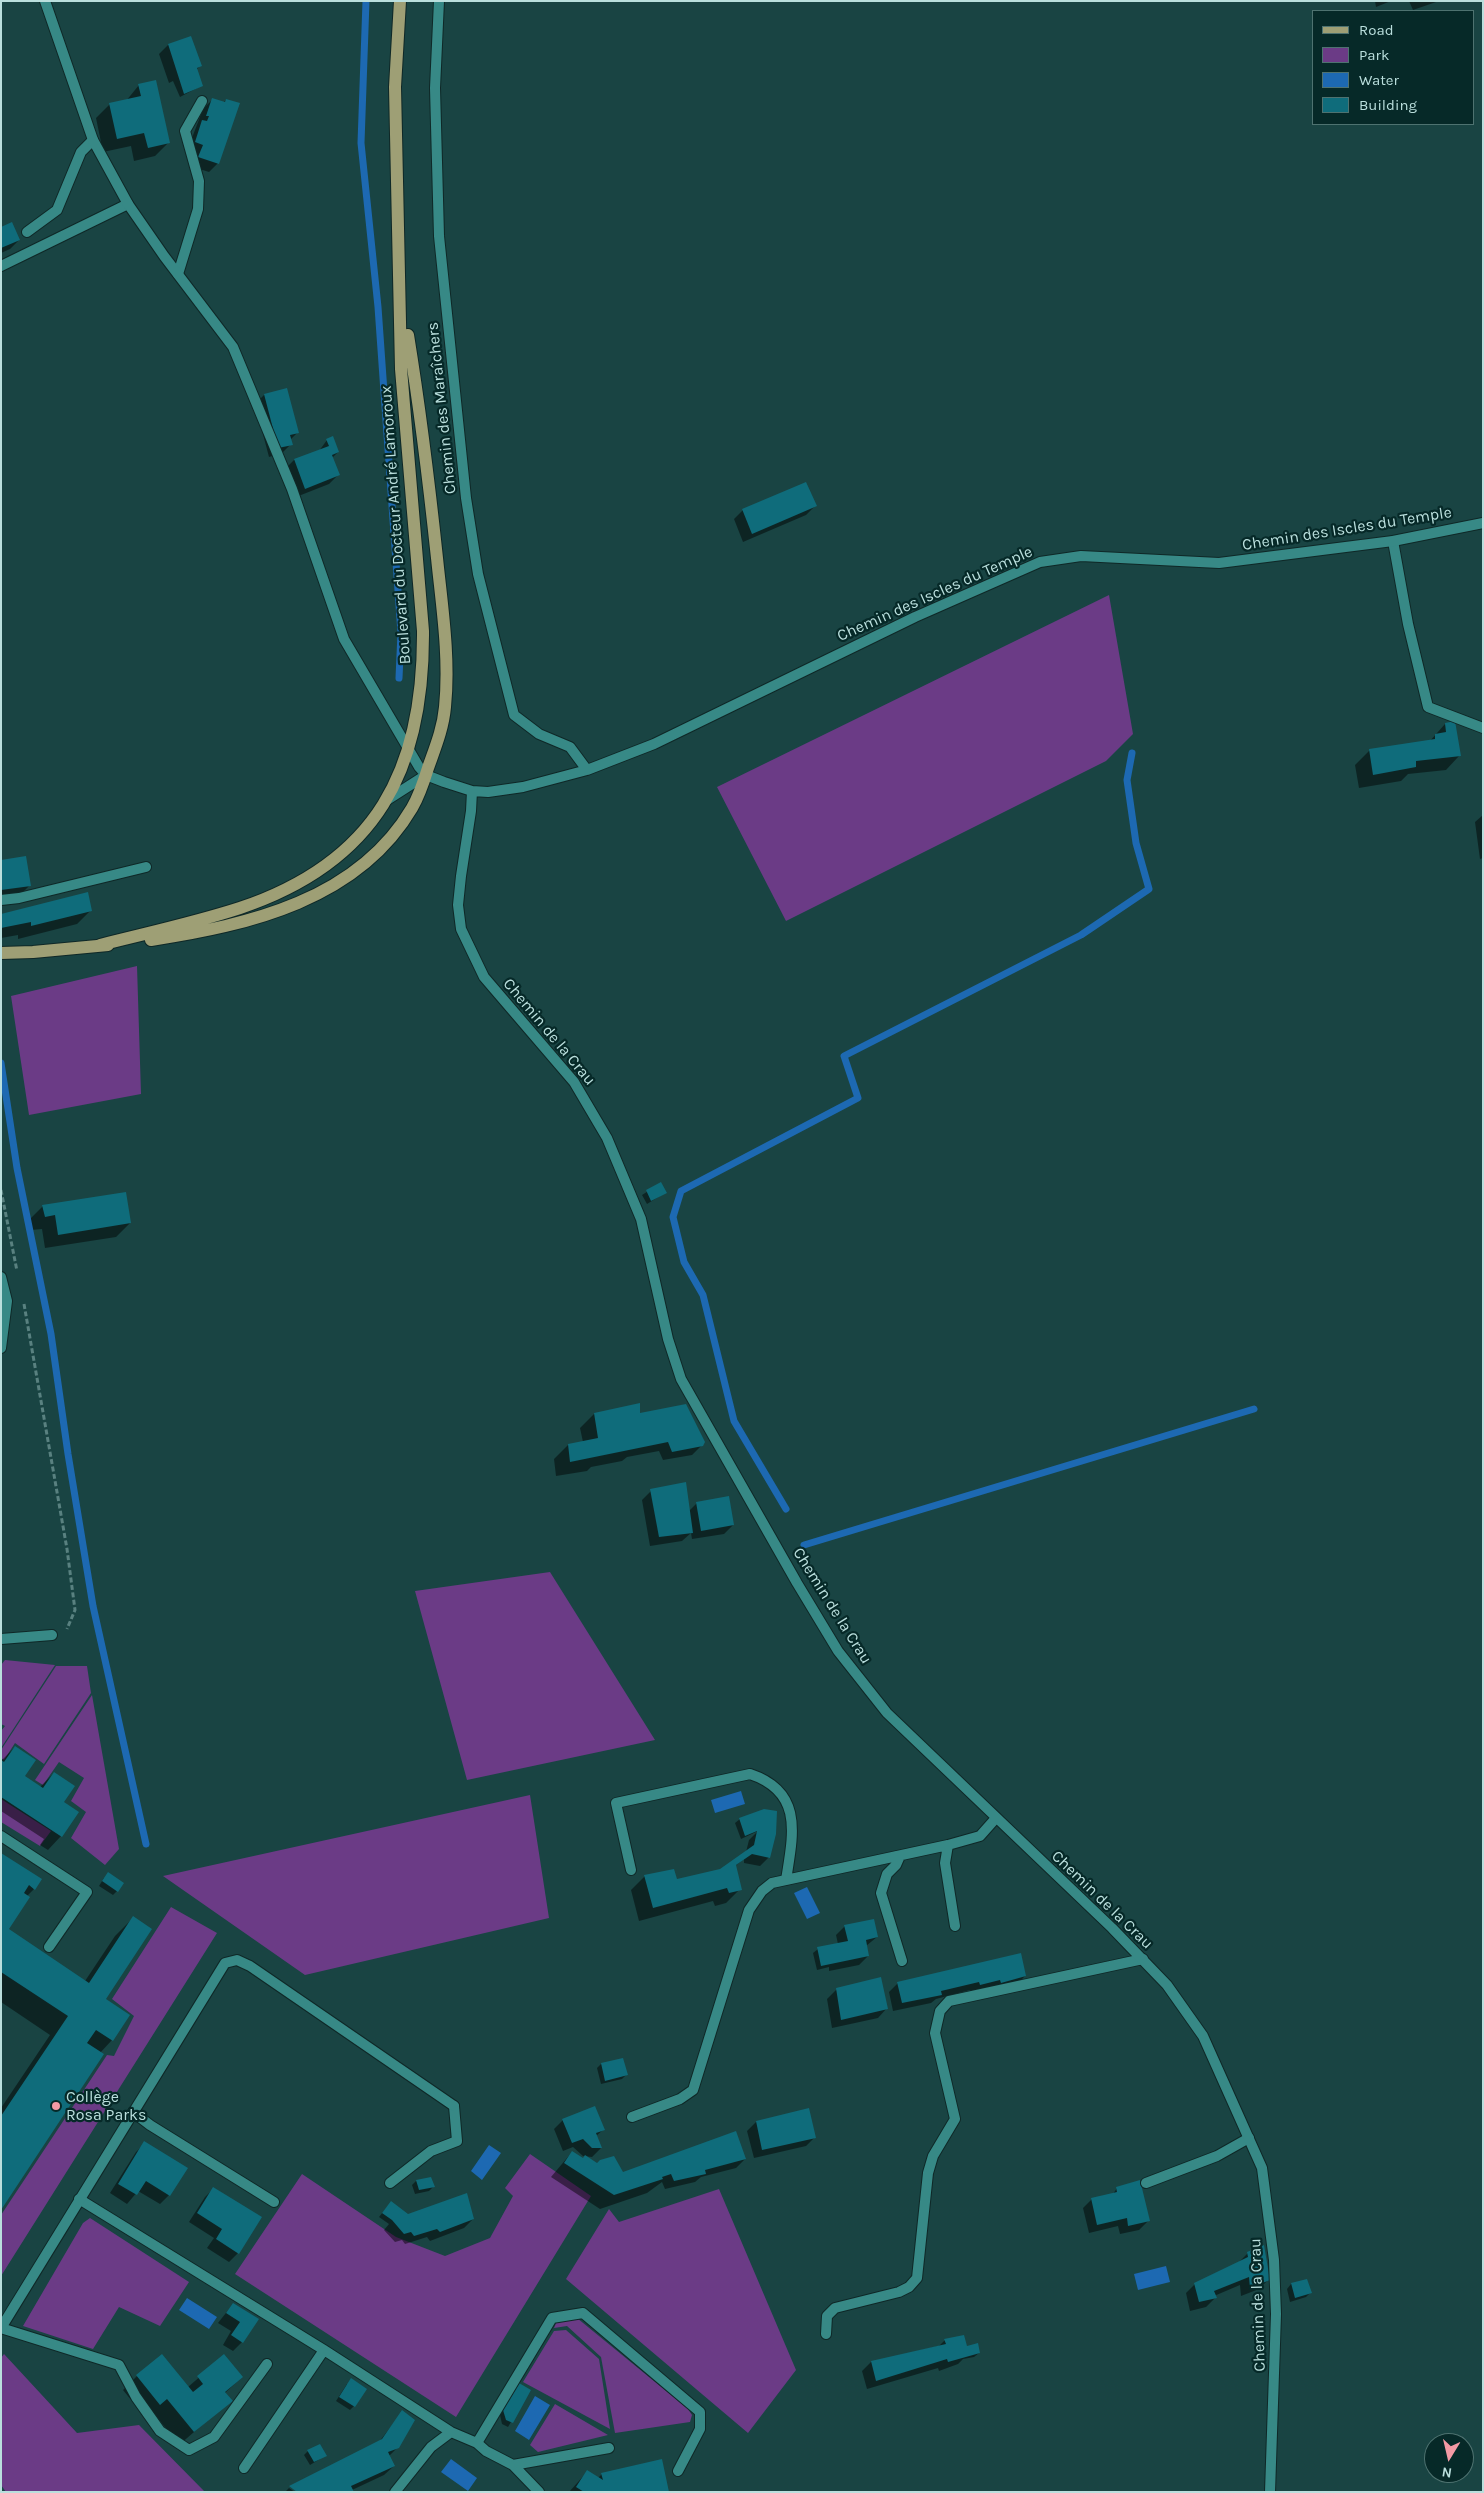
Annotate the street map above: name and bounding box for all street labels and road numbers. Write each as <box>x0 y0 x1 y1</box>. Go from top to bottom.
street label: Chemin des Maraîchers <box>423 321 461 495</box>
street label: Boulevard du Docteur André Lamoroux <box>377 385 415 665</box>
street label: Chemin des Iscles du Temple <box>1241 503 1453 555</box>
street label: Chemin des Iscles du Temple <box>834 542 1036 646</box>
street label: Chemin de la Crau <box>499 975 599 1089</box>
street label: Chemin de la Crau <box>788 1544 876 1668</box>
street label: Chemin de la Crau <box>1047 1847 1157 1953</box>
street label: Chemin de la Crau <box>1246 2238 1270 2372</box>

